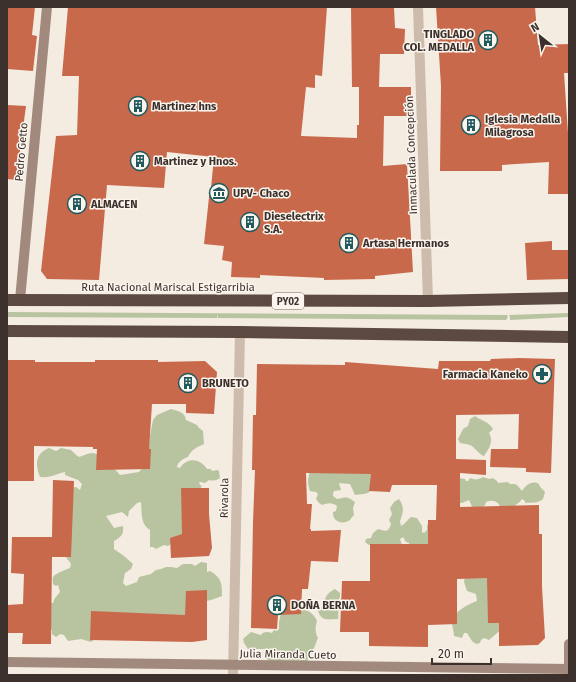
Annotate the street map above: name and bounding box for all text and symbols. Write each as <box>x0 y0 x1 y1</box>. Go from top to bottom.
north arrow <box>520 16 560 56</box>
text: N <box>529 20 542 35</box>
place label: TINGLADO COL. MEDALLA <box>404 28 474 54</box>
building icon: TINGLADO COL. MEDALLA <box>477 29 499 51</box>
building icon: Martinez hns <box>127 95 149 117</box>
street label: Inmaculada Concepción <box>403 95 420 215</box>
place label: Martinez hns <box>152 100 217 113</box>
place label: Iglesia Medalla Milagrosa <box>485 113 560 139</box>
building icon: Iglesia Medalla Milagrosa <box>460 114 482 136</box>
street label: Pedro Getto <box>12 122 31 182</box>
building icon: Martinez y Hnos. <box>129 150 151 172</box>
place label: Martinez y Hnos. <box>154 155 237 168</box>
museum icon: UPV- Chaco <box>208 182 230 204</box>
place label: UPV- Chaco <box>233 187 290 200</box>
building icon: ALMACEN <box>66 193 88 215</box>
place label: ALMACEN <box>90 198 137 211</box>
place label: Dieselectrix S.A. <box>264 210 324 236</box>
building icon: Dieselectrix S.A. <box>239 211 261 233</box>
building icon: Artasa Hermanos <box>338 232 360 254</box>
place label: Artasa Hermanos <box>362 237 450 250</box>
street label: Ruta Nacional Mariscal Estigarribia <box>81 281 255 294</box>
road number: PY02 <box>272 293 304 309</box>
pharmacy icon: Farmacia Kaneko <box>531 363 553 385</box>
place label: Farmacia Kaneko <box>443 368 529 381</box>
building icon: BRUNETO <box>177 372 199 394</box>
place label: BRUNETO <box>202 377 249 390</box>
street label: Rivarola <box>218 478 231 518</box>
building icon: DOÑA BERNA <box>266 594 288 616</box>
place label: DOÑA BERNA <box>291 598 356 612</box>
scale bar <box>432 640 491 666</box>
street label: Julia Miranda Cueto <box>239 647 337 662</box>
text: 20 m <box>438 647 464 661</box>

